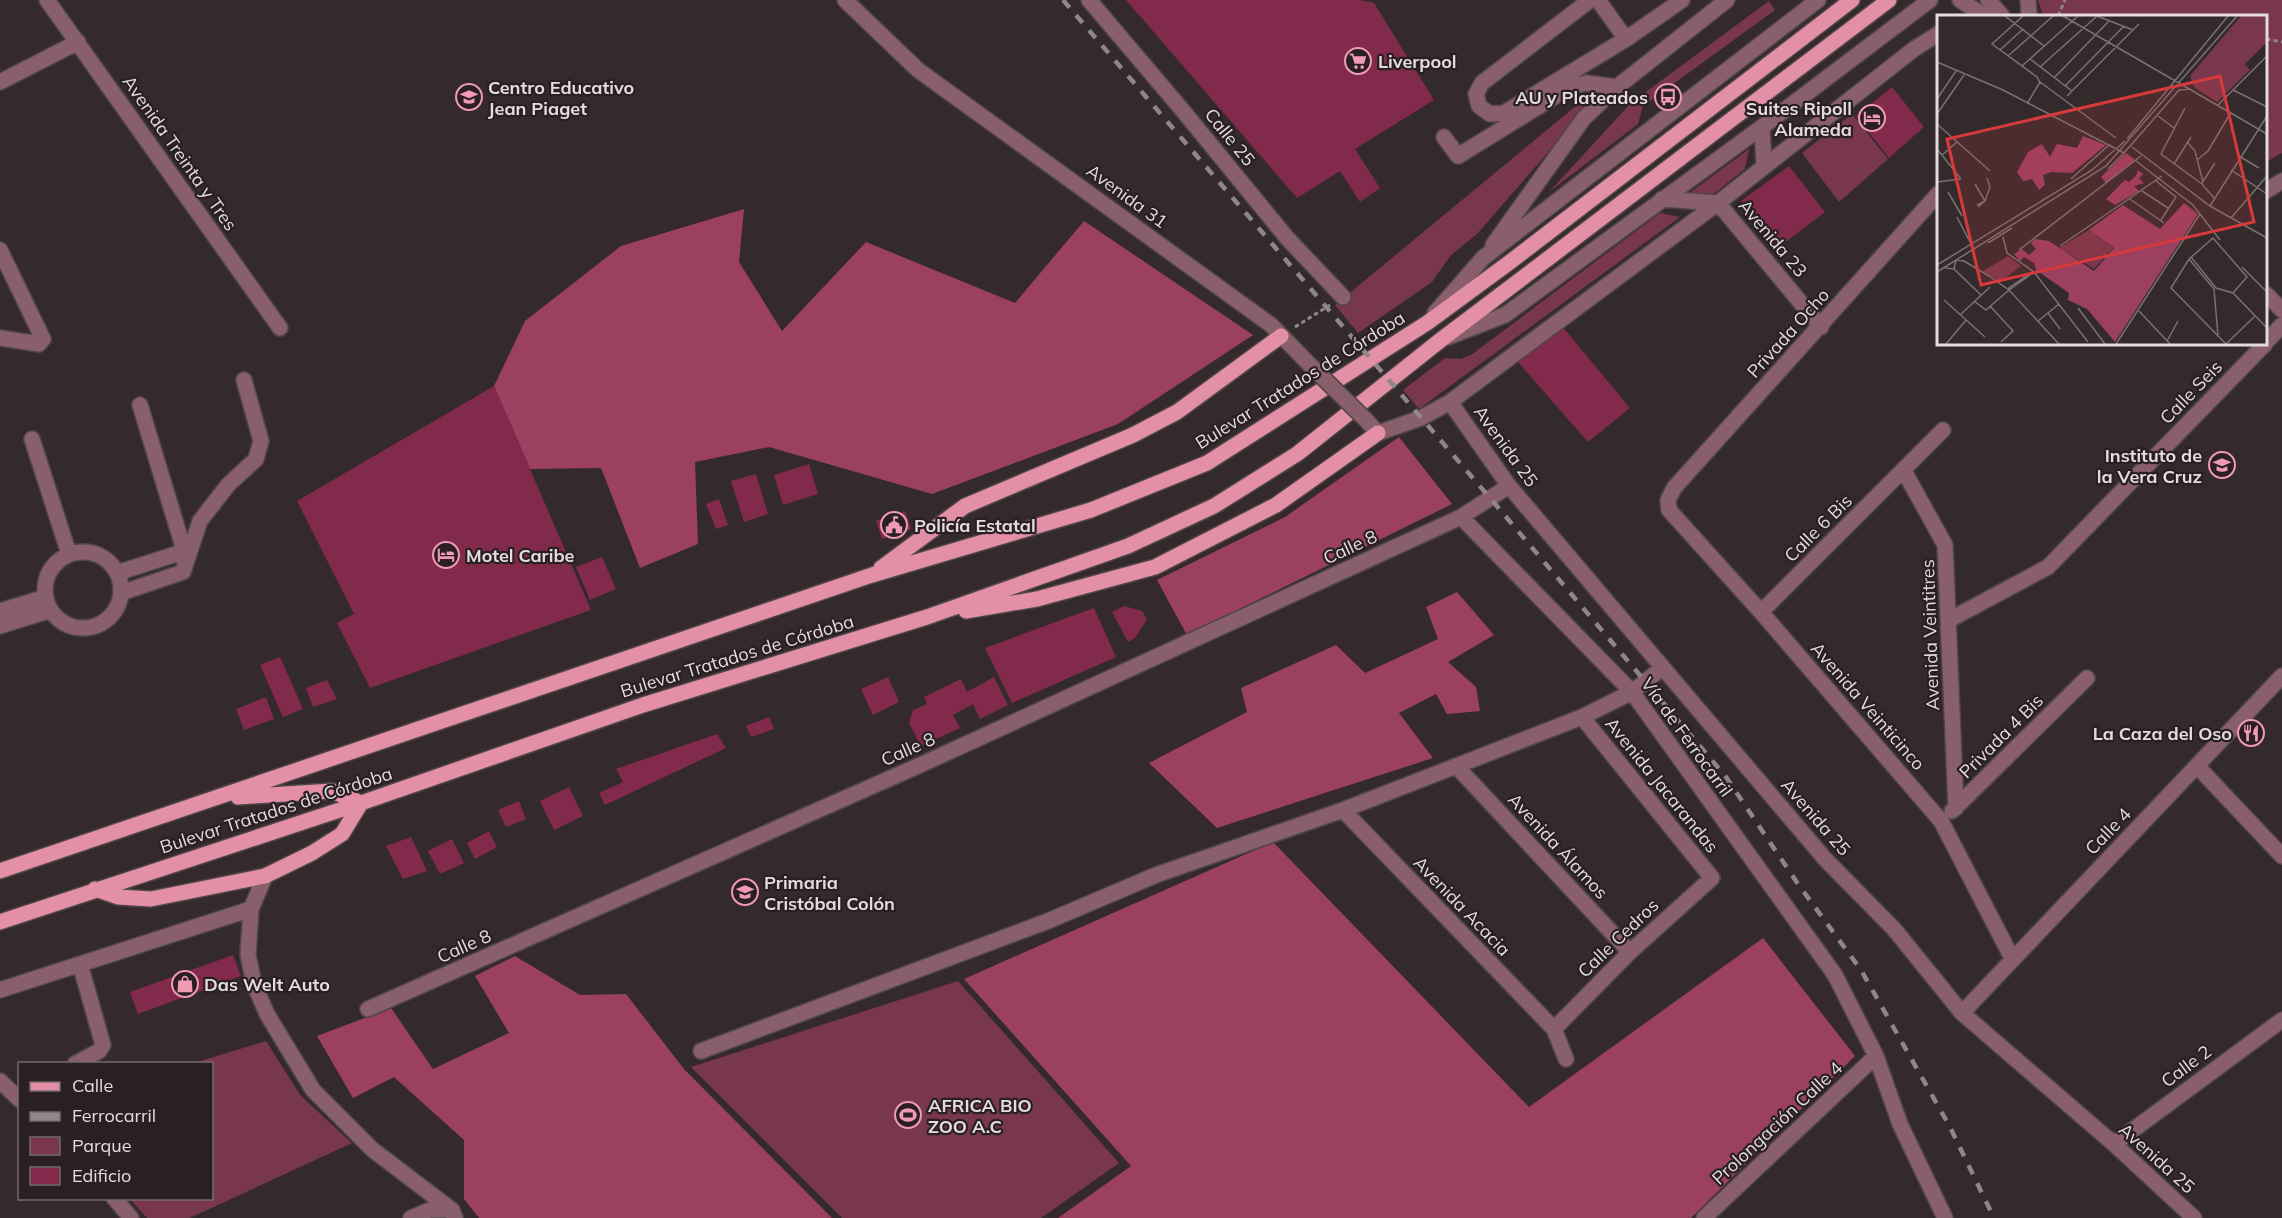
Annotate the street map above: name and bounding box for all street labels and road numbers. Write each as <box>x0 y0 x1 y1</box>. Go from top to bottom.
street label: Avenida Treinta y Tres <box>118 71 242 235</box>
street label: Calle 25 <box>1200 104 1260 171</box>
street label: Avenida 31 <box>1082 159 1172 233</box>
street label: Avenida 23 <box>1734 194 1812 282</box>
street label: Privada Ocho <box>1742 284 1834 382</box>
street label: Bulevar Tratados de Córdoba <box>1191 306 1409 454</box>
street label: Calle Seis <box>2155 355 2227 429</box>
street label: Avenida 25 <box>1469 401 1543 491</box>
street label: Calle 6 Bis <box>1779 489 1857 567</box>
street label: Calle 8 <box>1319 525 1381 569</box>
street label: Avenida Veintitres <box>1916 559 1944 711</box>
street label: Bulevar Tratados de Córdoba <box>617 609 857 703</box>
street label: Avenida Veinticinco <box>1806 637 1930 775</box>
street label: Vía de Ferrocarril <box>1636 673 1738 801</box>
street label: Privada 4 Bis <box>1954 689 2048 783</box>
street label: Avenida Jacarandas <box>1600 713 1724 857</box>
street label: Calle 8 <box>877 727 939 771</box>
street label: Bulevar Tratados de Córdoba <box>157 762 395 858</box>
street label: Avenida 25 <box>1776 774 1856 860</box>
street label: Avenida Álamos <box>1503 788 1613 904</box>
street label: Calle 4 <box>2080 802 2136 859</box>
street label: Avenida Acacia <box>1409 851 1515 961</box>
street label: Calle Cedros <box>1573 894 1663 982</box>
street label: Calle 8 <box>433 924 495 968</box>
street label: Calle 2 <box>2156 1040 2216 1092</box>
street label: Prolongación Calle 4 <box>1707 1056 1847 1190</box>
street label: Avenida 25 <box>2114 1118 2200 1198</box>

